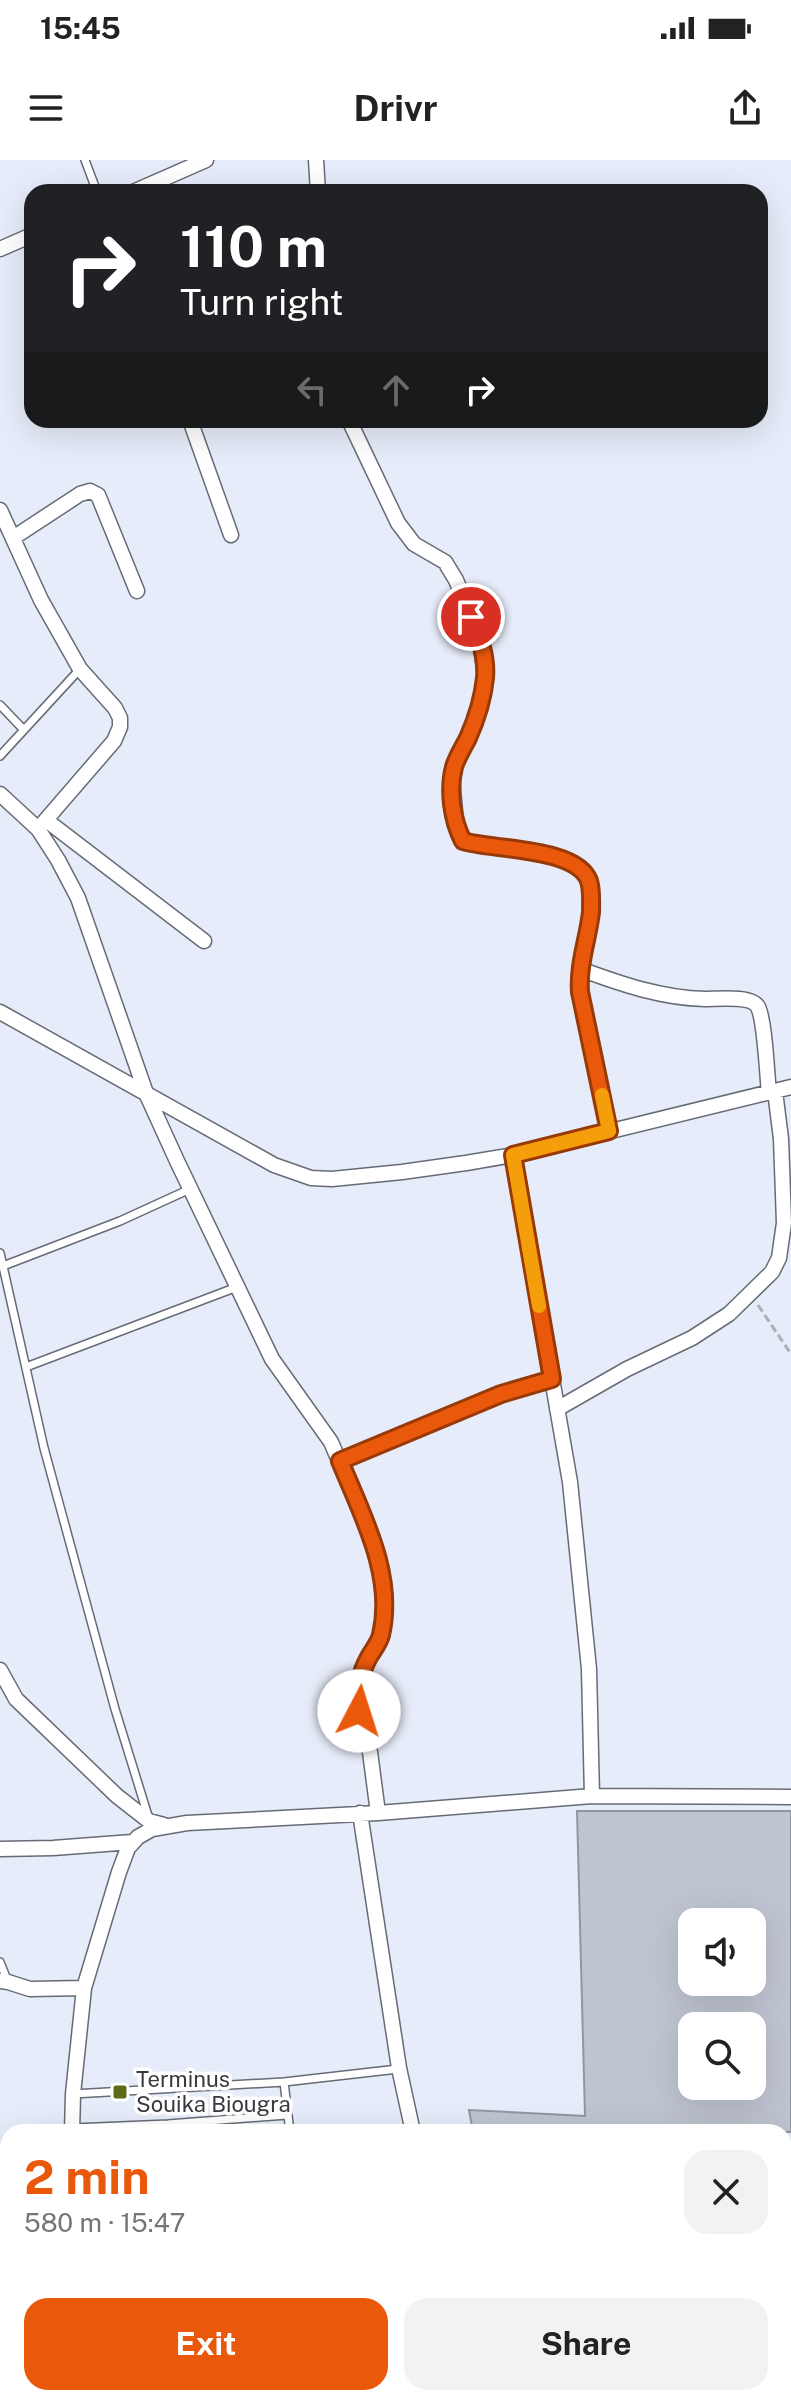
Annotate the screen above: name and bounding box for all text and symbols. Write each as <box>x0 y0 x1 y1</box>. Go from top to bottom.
text: 15:45 <box>40 10 121 46</box>
icon: menu <box>24 86 68 130</box>
icon: share <box>723 86 767 130</box>
text: Drivr <box>354 87 437 129</box>
text: 110 m <box>180 214 327 280</box>
icon: right <box>48 216 152 320</box>
text: Turn right <box>180 281 343 323</box>
icon: left <box>290 368 334 412</box>
icon: ahead <box>374 368 418 412</box>
icon: right <box>458 368 502 412</box>
pin <box>437 583 505 651</box>
icon: arrive <box>449 595 493 639</box>
position arrow <box>317 1669 401 1753</box>
map controls <box>678 1908 766 2100</box>
button: sound <box>678 1908 766 1996</box>
button: search <box>678 2012 766 2100</box>
place label: Terminus Souika Biougra <box>136 2066 291 2117</box>
marker: Terminus Souika Biougra <box>111 2083 129 2101</box>
text: 2 min <box>24 2148 150 2205</box>
button: close <box>684 2150 768 2234</box>
text: 580 m · 15:47 <box>24 2207 185 2238</box>
button: Exit <box>24 2298 388 2390</box>
button: Share <box>404 2298 768 2390</box>

